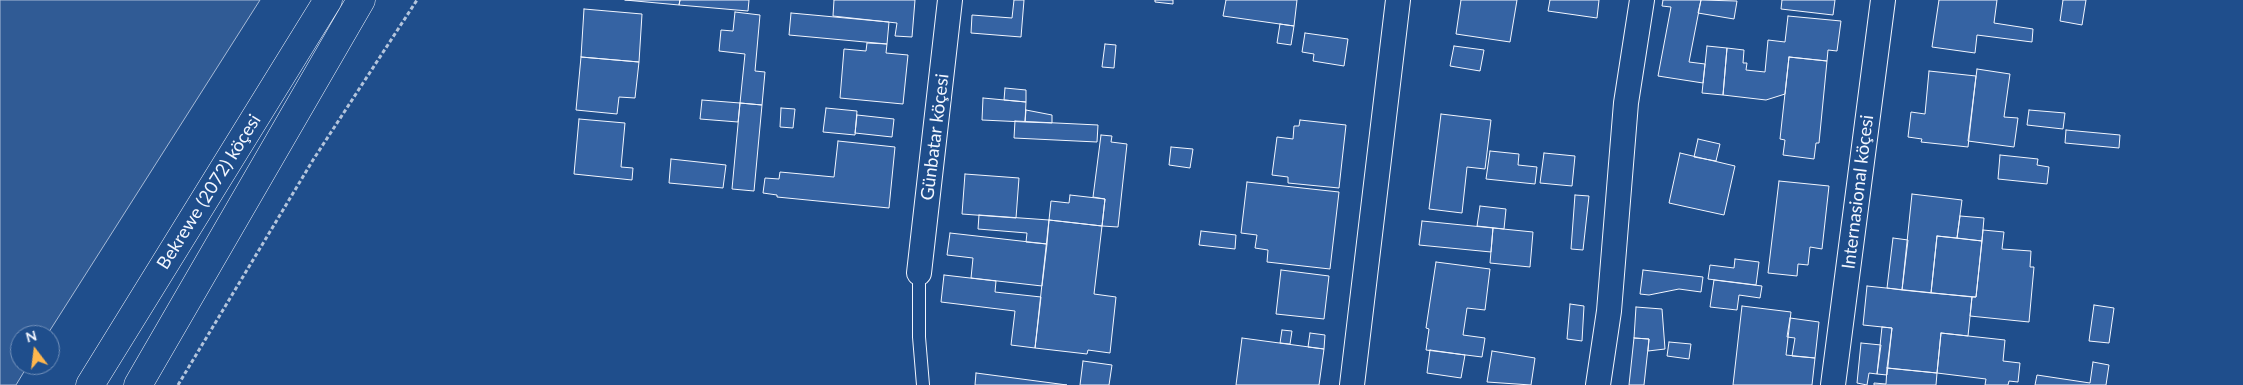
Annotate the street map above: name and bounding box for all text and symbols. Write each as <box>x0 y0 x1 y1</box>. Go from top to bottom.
street label: Günbatar köçesi <box>917 72 953 202</box>
street label: Bekrewe (2072) köçesi <box>152 110 266 274</box>
street label: Internasional köçesi <box>1838 114 1878 270</box>
north arrow <box>10 325 60 375</box>
text: N <box>24 326 39 346</box>

